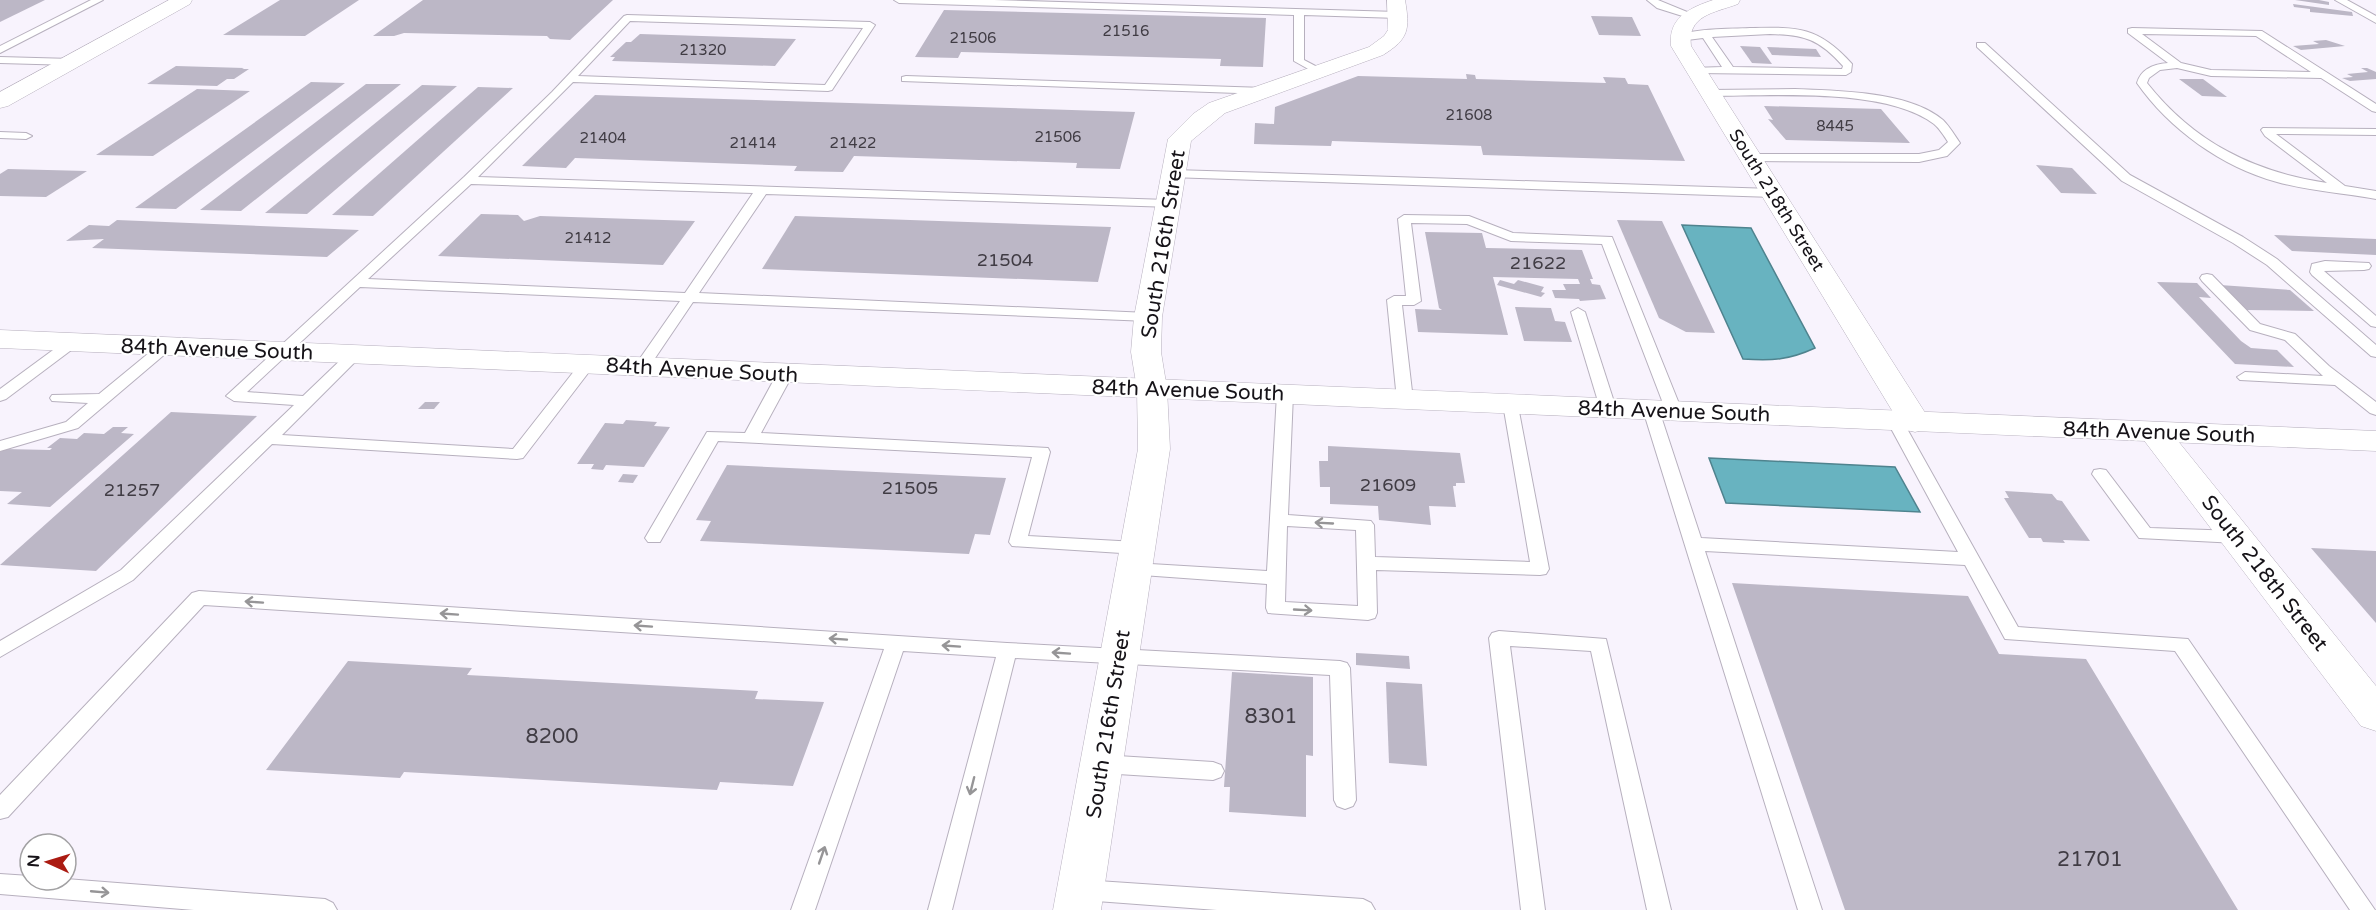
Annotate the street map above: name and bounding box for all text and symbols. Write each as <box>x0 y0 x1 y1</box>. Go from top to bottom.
house number: 21516 <box>1102 22 1150 40</box>
house number: 21506 <box>949 29 997 47</box>
house number: 21320 <box>679 41 727 59</box>
house number: 21608 <box>1445 106 1493 124</box>
house number: 8445 <box>1816 117 1854 135</box>
street label: South 218th Street <box>1724 125 1830 275</box>
house number: 21506 <box>1034 128 1082 146</box>
house number: 21404 <box>579 129 627 147</box>
house number: 21414 <box>729 134 777 152</box>
house number: 21422 <box>829 134 877 152</box>
street label: South 216th Street <box>1136 148 1191 340</box>
house number: 21412 <box>564 229 612 247</box>
house number: 21504 <box>977 249 1033 271</box>
house number: 21622 <box>1510 252 1566 274</box>
street label: 84th Avenue South <box>120 334 314 365</box>
street label: 84th Avenue South <box>605 353 799 388</box>
street label: 84th Avenue South <box>1091 375 1285 406</box>
street label: 84th Avenue South <box>1577 396 1771 427</box>
street label: 84th Avenue South <box>2062 417 2256 448</box>
house number: 21609 <box>1360 474 1416 496</box>
house number: 21505 <box>882 477 938 499</box>
house number: 21257 <box>104 479 160 501</box>
street label: South 218th Street <box>2196 491 2333 656</box>
one-way arrow <box>1315 517 1335 528</box>
one-way arrow <box>244 596 264 607</box>
one-way arrow <box>1293 604 1313 615</box>
one-way arrow <box>439 608 459 619</box>
one-way arrow <box>634 621 654 632</box>
street label: South 216th Street <box>1081 628 1136 820</box>
one-way arrow <box>828 633 848 644</box>
one-way arrow <box>942 640 962 651</box>
one-way arrow <box>1051 647 1071 658</box>
house number: 8301 <box>1245 704 1297 729</box>
house number: 8200 <box>526 724 578 749</box>
one-way arrow <box>965 777 977 796</box>
north arrow <box>18 832 78 892</box>
one-way arrow <box>818 846 829 865</box>
house number: 21701 <box>2057 847 2123 872</box>
text: N <box>24 854 44 868</box>
one-way arrow <box>90 887 110 898</box>

